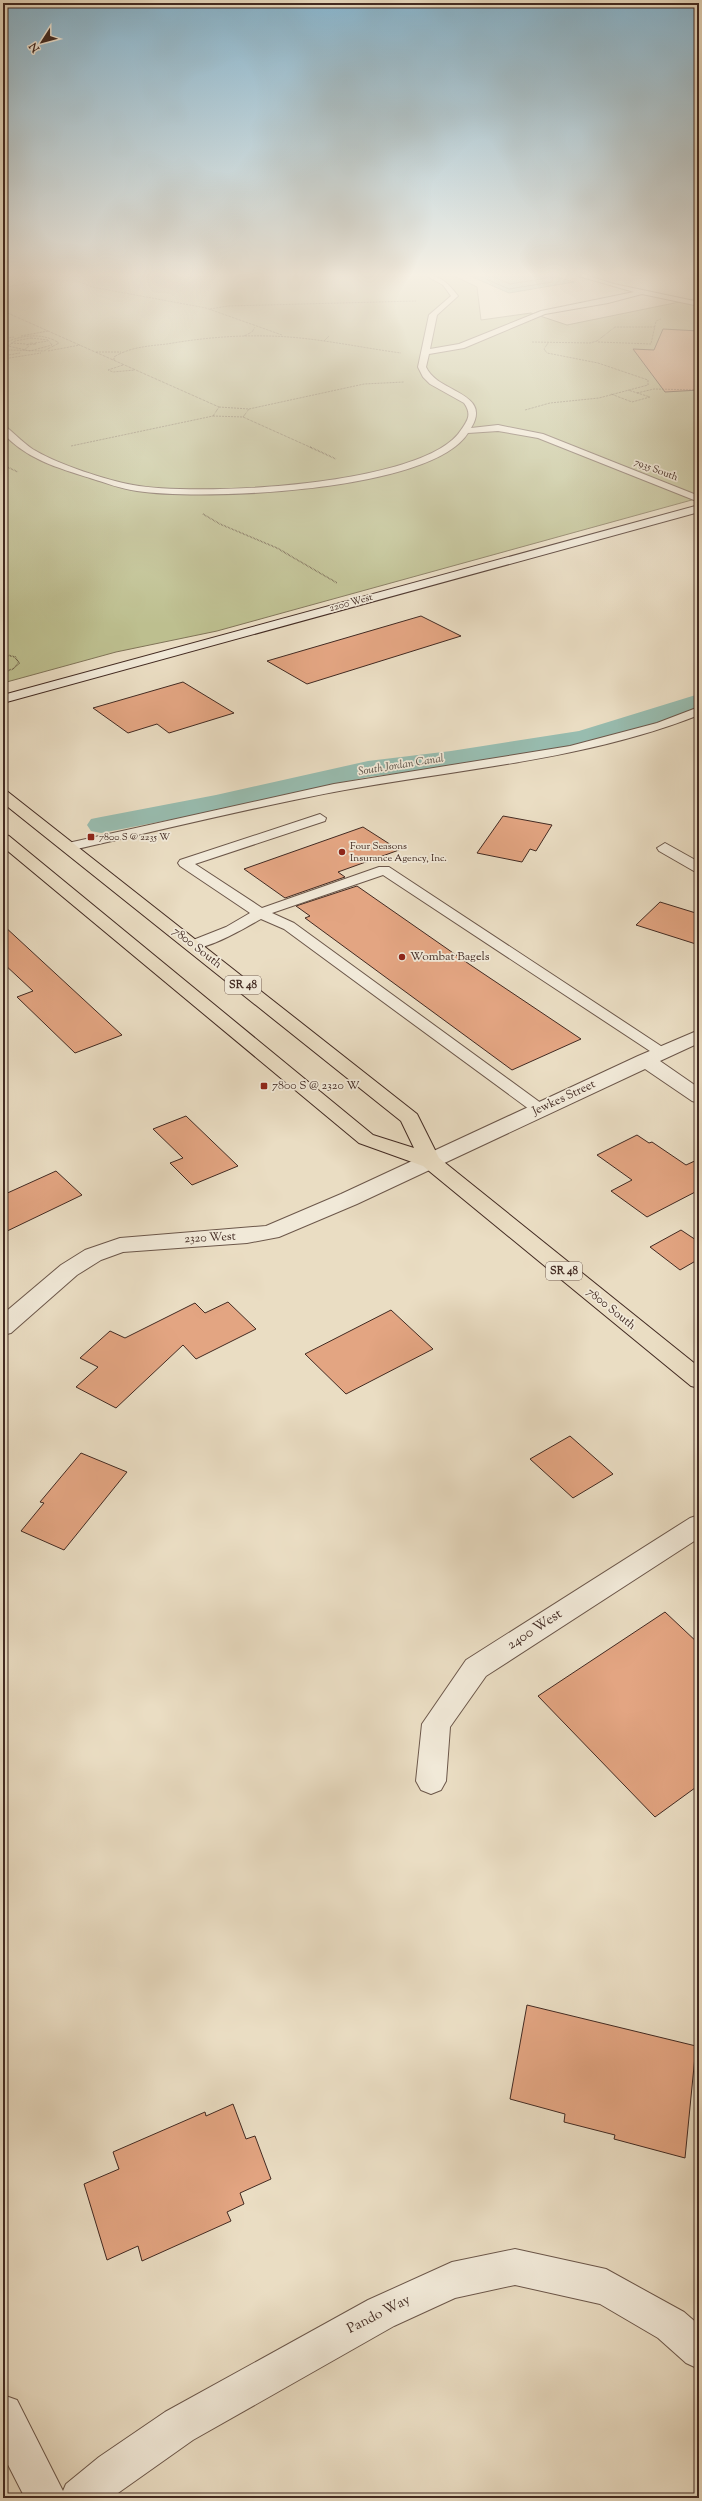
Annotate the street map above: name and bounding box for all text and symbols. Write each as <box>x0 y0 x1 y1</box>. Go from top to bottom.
north arrow <box>22 22 62 62</box>
text: N <box>26 39 44 56</box>
street label: 7935 South <box>632 455 680 485</box>
street label: 2200 West <box>328 590 375 616</box>
water label: South Jordan Canal <box>357 750 445 780</box>
place label: 7800 S @ 2235 W <box>99 830 170 845</box>
marker: 7800 S @ 2235 W <box>86 832 96 842</box>
place label: Four Seasons Insurance Agency, Inc. <box>350 839 447 866</box>
marker: Four Seasons Insurance Agency, Inc. <box>337 847 347 857</box>
street label: 7800 South <box>168 923 226 973</box>
place label: Wombat Bagels <box>410 948 490 966</box>
marker: Wombat Bagels <box>397 952 407 962</box>
road number: SR 48 <box>225 976 261 994</box>
street label: Jewkes Street <box>528 1075 599 1121</box>
place label: 7800 S @ 2320 W <box>272 1077 360 1095</box>
marker: 7800 S @ 2320 W <box>259 1081 269 1091</box>
street label: 2320 West <box>184 1228 236 1248</box>
road number: SR 48 <box>546 1262 582 1280</box>
street label: 7800 South <box>582 1283 640 1335</box>
street label: 2400 West <box>503 1605 567 1655</box>
street label: Pando Way <box>344 2290 414 2339</box>

